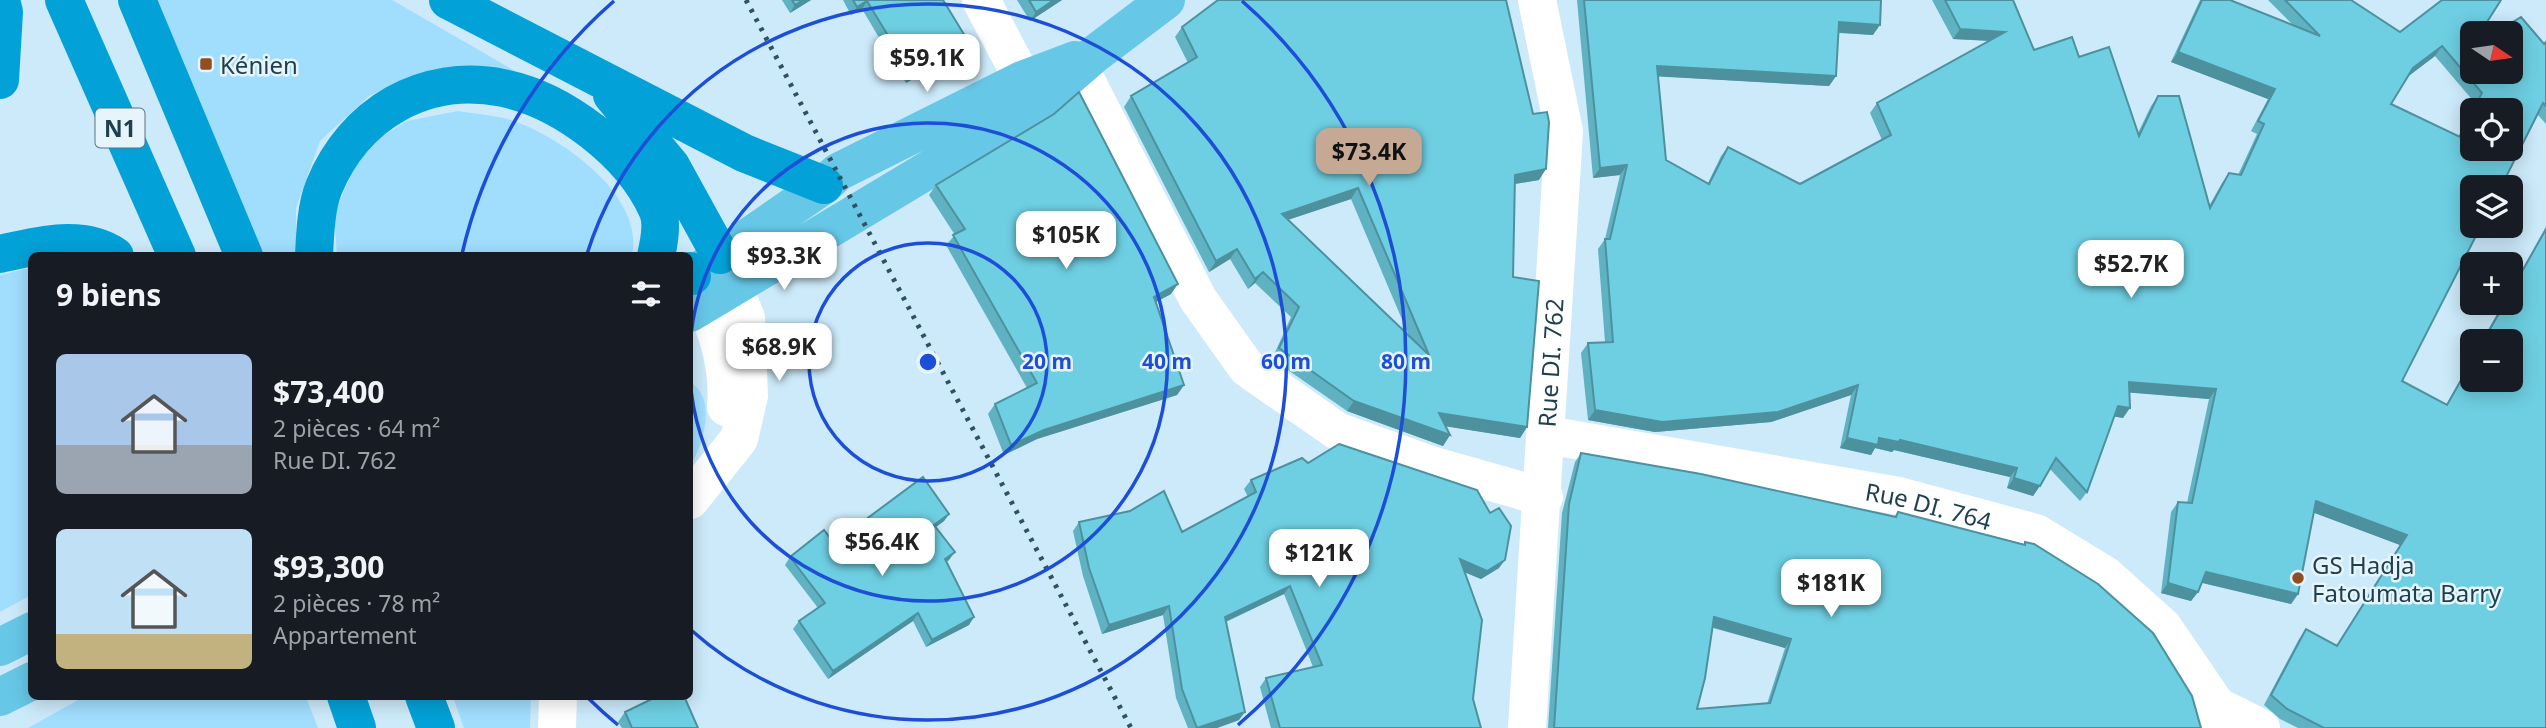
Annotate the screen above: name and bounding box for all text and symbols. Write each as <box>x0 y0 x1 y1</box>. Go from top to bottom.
north arrow <box>2460 21 2524 84</box>
map controls <box>2460 21 2523 392</box>
pin: $59.1K <box>870 34 984 94</box>
text: $59.1K <box>890 41 964 73</box>
place label: Kénien <box>220 48 298 81</box>
marker: Kénien <box>198 56 214 72</box>
button: locate <box>2460 98 2523 161</box>
road number: N1 <box>96 108 144 148</box>
pin: $73.4K <box>1312 128 1426 188</box>
text: $73.4K <box>1332 135 1406 167</box>
button: layers <box>2460 175 2523 238</box>
pin: $105K <box>1017 212 1115 271</box>
text: $105K <box>1032 218 1100 250</box>
pin: $93.3K <box>727 232 841 292</box>
text: $93.3K <box>747 239 821 271</box>
pin: $52.7K <box>2074 240 2188 300</box>
text: $52.7K <box>2094 247 2168 279</box>
button: + <box>2460 252 2523 315</box>
text: 9 biens <box>56 274 161 315</box>
icon: filters <box>627 275 665 313</box>
street label: Rue DI. 762 <box>1529 297 1570 428</box>
pin: $68.9K <box>722 324 836 383</box>
button: − <box>2460 329 2523 392</box>
text: $68.9K <box>742 330 816 362</box>
text: 20 m <box>1022 347 1072 375</box>
text: 40 m <box>1142 347 1192 375</box>
text: 60 m <box>1261 347 1311 375</box>
text: 80 m <box>1381 347 1431 375</box>
centre of rings <box>916 350 940 374</box>
text: $73,400 <box>273 371 385 412</box>
icon: home <box>112 382 196 466</box>
text: 2 pièces · 64 m² <box>273 412 440 444</box>
text: Rue DI. 762 <box>273 444 397 476</box>
street label: Rue DI. 764 <box>1863 474 1996 537</box>
pin: $56.4K <box>825 518 939 578</box>
text: $56.4K <box>845 525 919 557</box>
pin: $121K <box>1270 530 1368 589</box>
text: $121K <box>1285 536 1353 568</box>
text: $93,300 <box>273 546 385 587</box>
place label: GS Hadja Fatoumata Barry <box>2312 548 2502 609</box>
icon: home <box>112 557 196 641</box>
pin: $181K <box>1782 560 1880 619</box>
text: $181K <box>1797 566 1865 598</box>
marker: GS Hadja Fatoumata Barry <box>2290 570 2306 586</box>
text: 2 pièces · 78 m² <box>273 587 440 619</box>
text: Appartement <box>273 619 417 651</box>

